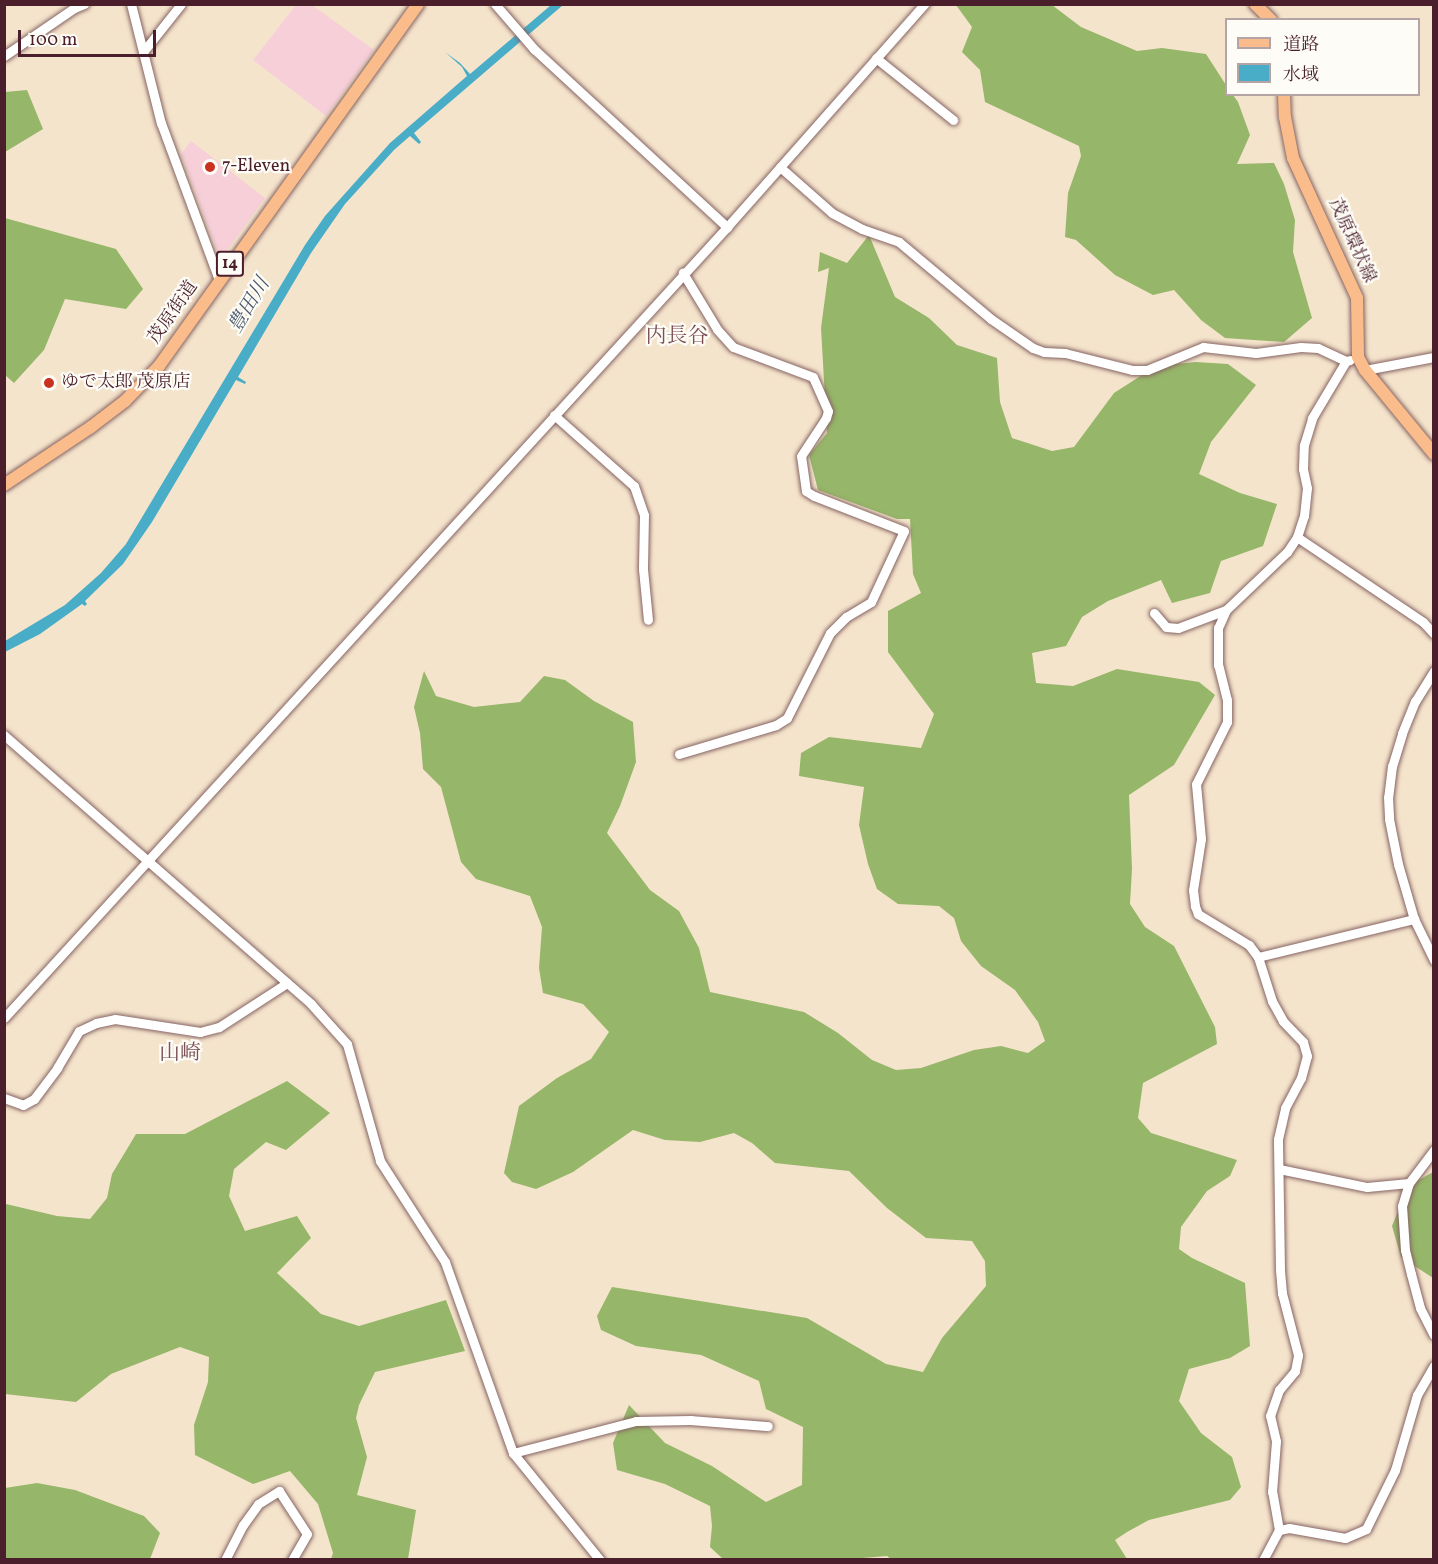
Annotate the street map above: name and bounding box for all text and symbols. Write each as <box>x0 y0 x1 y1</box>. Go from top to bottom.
scale bar <box>21 18 159 56</box>
legend <box>1225 18 1420 96</box>
text: 100 m <box>29 28 78 53</box>
text: 道路 <box>1283 33 1319 58</box>
text: 水域 <box>1283 63 1319 88</box>
place label: 7-Eleven <box>222 156 290 178</box>
marker: 7-Eleven <box>203 160 217 174</box>
street label: 茂原環状線 <box>1323 195 1379 287</box>
road number: 14 <box>215 251 245 277</box>
water label: 豊田川 <box>224 274 276 338</box>
street label: 茂原街道 <box>145 277 203 349</box>
district label: 内長谷 <box>646 324 708 350</box>
place label: ゆで太郎 茂原店 <box>61 372 191 394</box>
marker: ゆで太郎 茂原店 <box>42 376 56 390</box>
district label: 山崎 <box>159 1041 201 1067</box>

